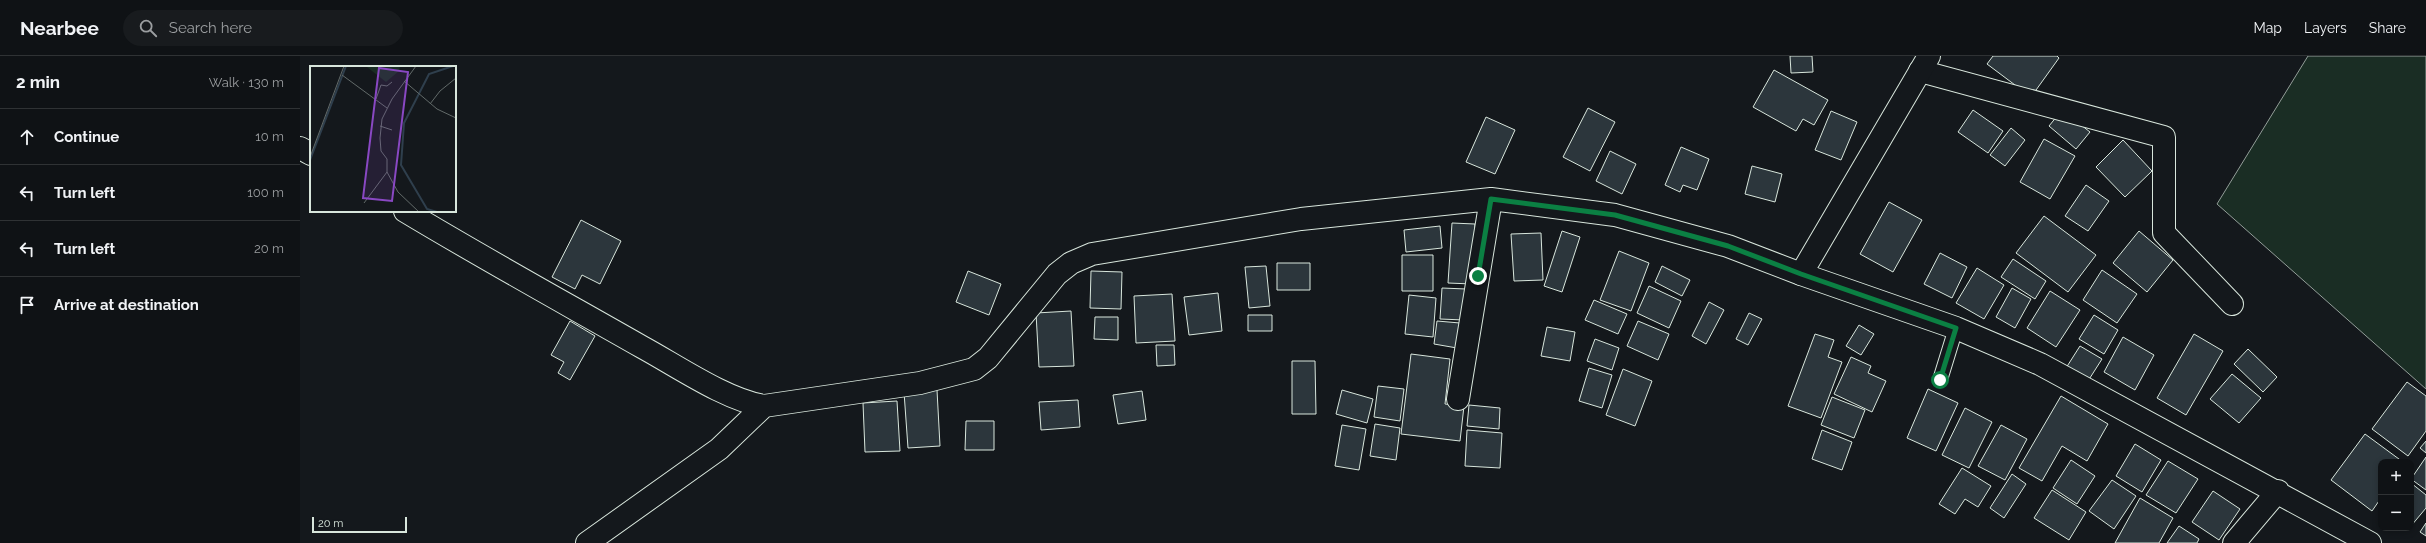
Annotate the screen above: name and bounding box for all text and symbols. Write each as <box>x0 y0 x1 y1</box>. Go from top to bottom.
search box <box>123 10 403 46</box>
text: Nearbee <box>20 17 99 39</box>
icon: search <box>137 17 159 39</box>
text: Search here <box>169 19 252 37</box>
text: Map <box>2254 20 2282 36</box>
text: Layers <box>2304 20 2347 36</box>
text: Share <box>2369 20 2406 36</box>
inset map <box>310 66 456 212</box>
text: 2 min <box>16 72 60 92</box>
text: Walk · 130 m <box>209 75 284 90</box>
icon: ahead <box>16 126 38 148</box>
text: Continue <box>54 128 119 146</box>
text: 10 m <box>255 129 284 144</box>
icon: left <box>16 182 38 204</box>
text: Turn left <box>54 184 115 202</box>
text: 100 m <box>247 185 284 200</box>
icon: left <box>16 238 38 260</box>
text: Turn left <box>54 240 115 258</box>
text: 20 m <box>254 241 284 256</box>
route end <box>1469 267 1487 285</box>
icon: arrive <box>16 294 38 316</box>
text: Arrive at destination <box>54 296 199 314</box>
route start <box>1931 371 1949 389</box>
map controls <box>2378 459 2414 531</box>
button: + <box>2378 459 2414 495</box>
button: − <box>2378 495 2414 531</box>
scale bar <box>312 515 407 534</box>
text: 20 m <box>318 517 343 530</box>

